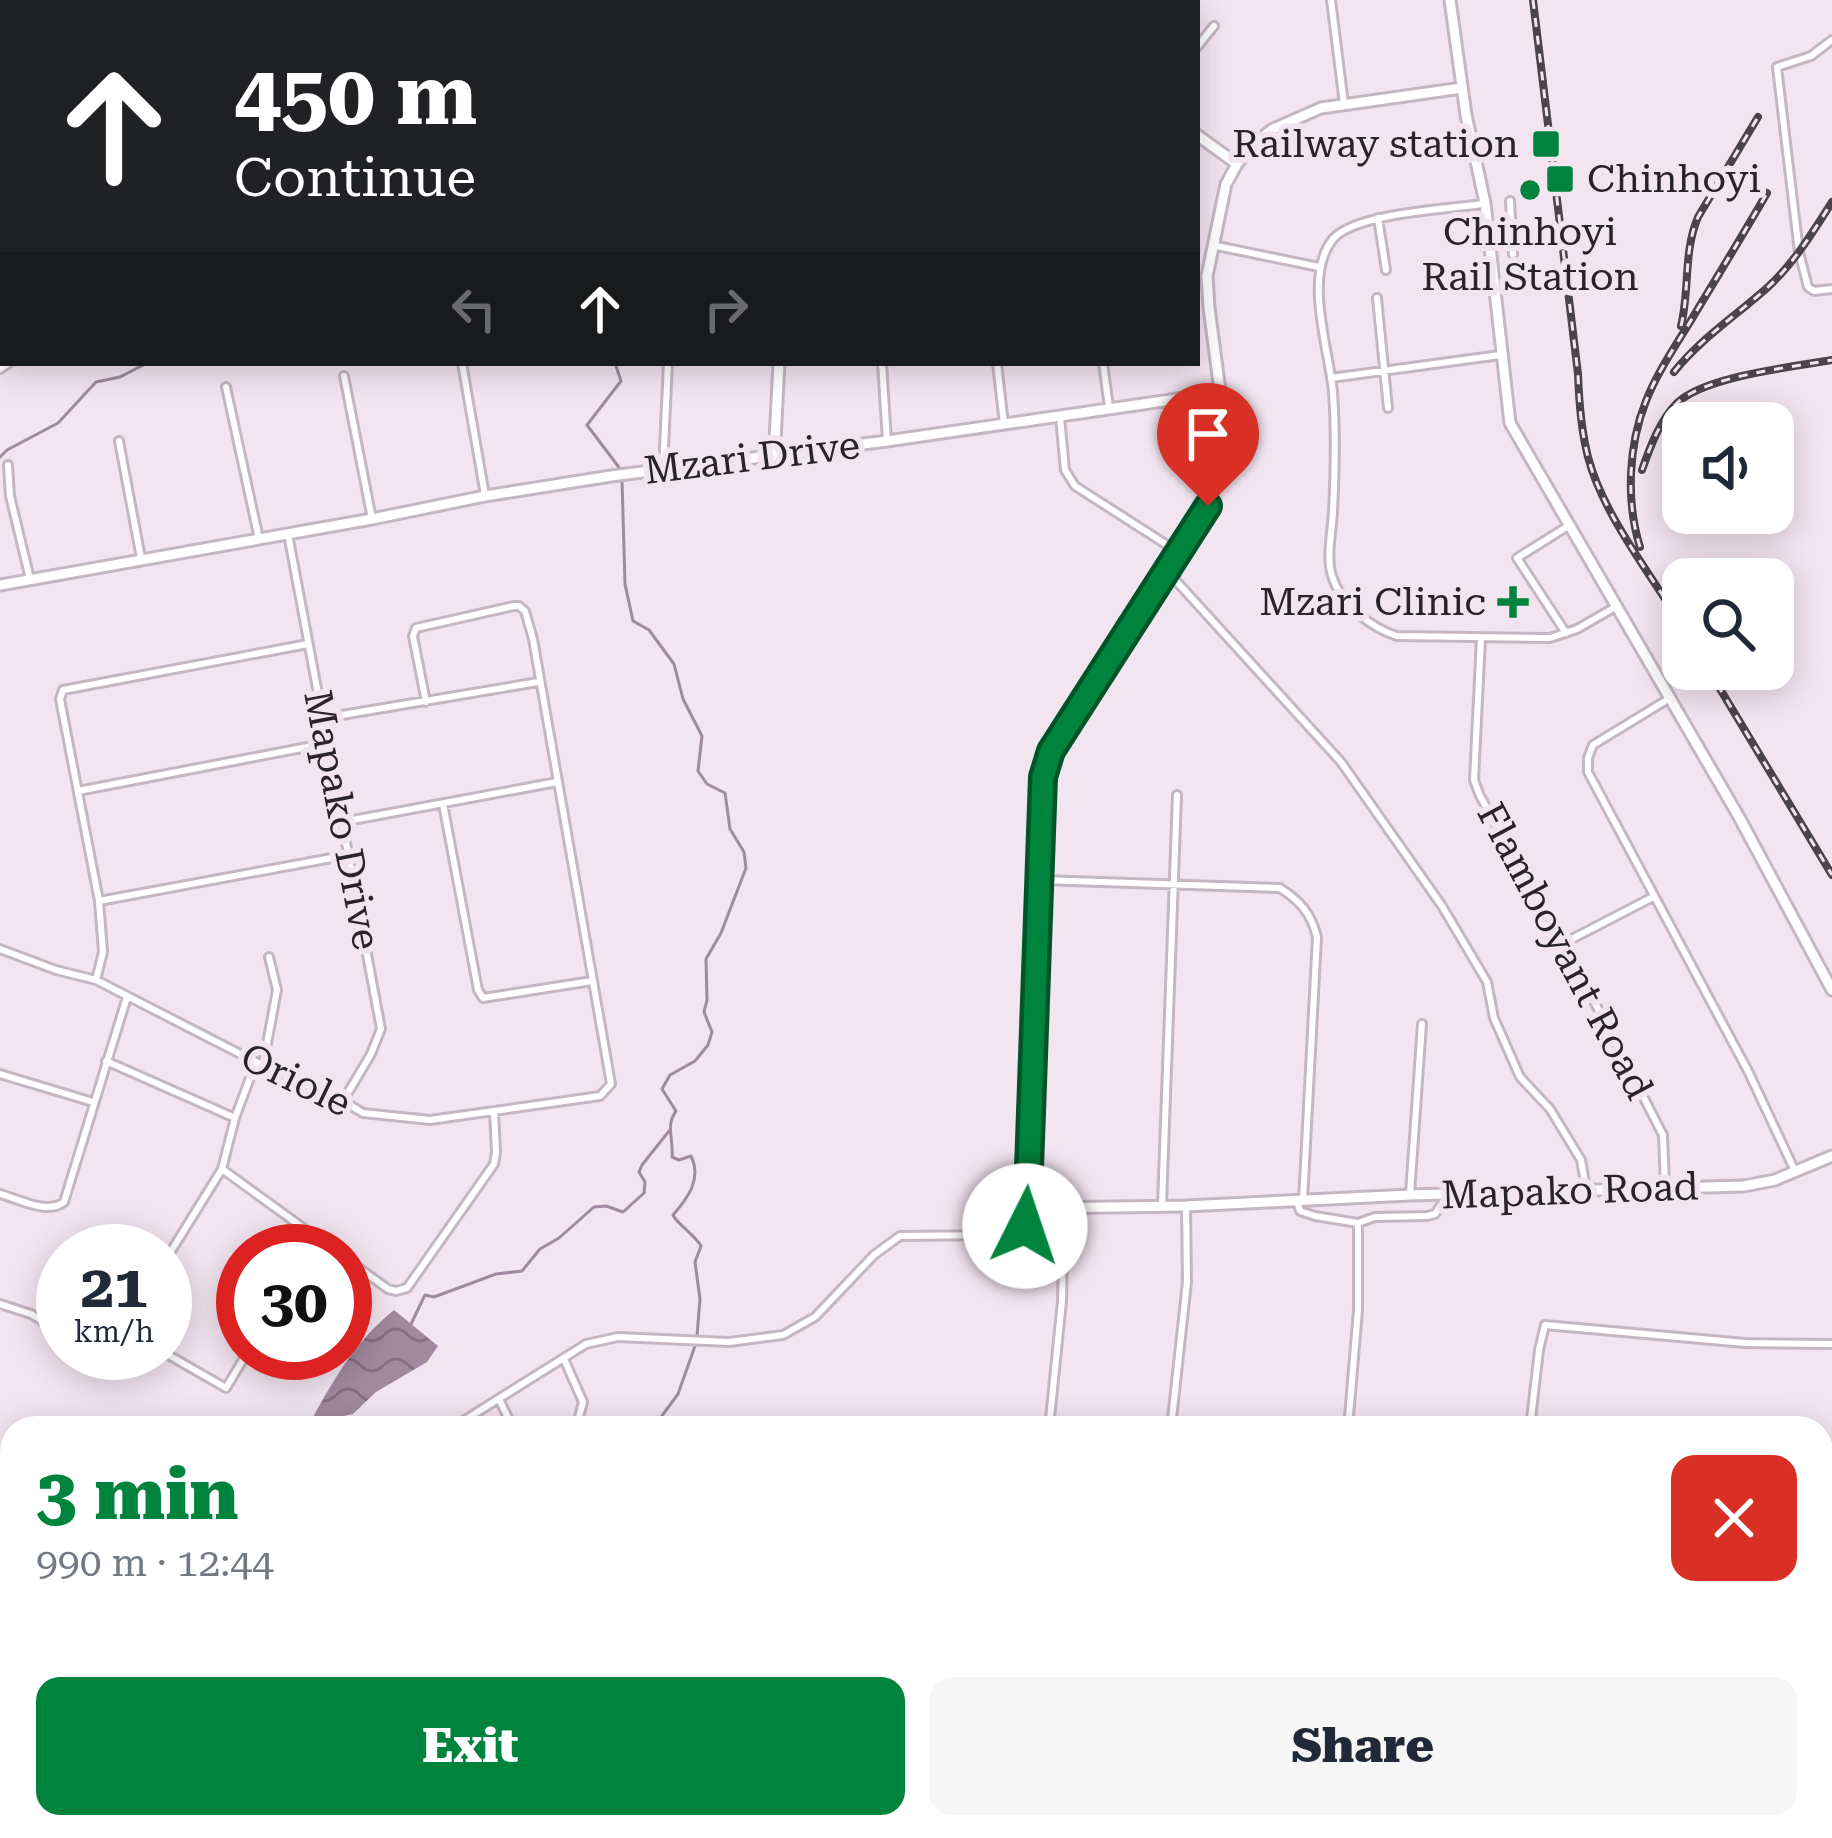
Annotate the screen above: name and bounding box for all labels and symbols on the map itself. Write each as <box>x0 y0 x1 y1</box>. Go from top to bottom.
place label: Railway station <box>1232 121 1519 167</box>
marker: Railway station <box>1530 128 1562 160</box>
place label: Chinhoyi <box>1587 156 1761 202</box>
marker: Chinhoyi <box>1544 163 1576 195</box>
marker: Chinhoyi Rail Station <box>1517 177 1543 203</box>
place label: Chinhoyi Rail Station <box>1421 209 1639 300</box>
pin <box>1157 383 1259 506</box>
street label: Mzari Drive <box>642 422 862 494</box>
place label: Mzari Clinic <box>1259 579 1486 625</box>
marker: Mzari Clinic <box>1497 586 1529 618</box>
street label: Mapako Drive <box>294 686 390 954</box>
street label: Flamboyant Road <box>1468 795 1662 1107</box>
street label: Oriole <box>233 1034 359 1126</box>
position arrow <box>962 1163 1088 1289</box>
street label: Mapako Road <box>1441 1164 1699 1218</box>
speed limit sign: 30 <box>216 1224 372 1380</box>

